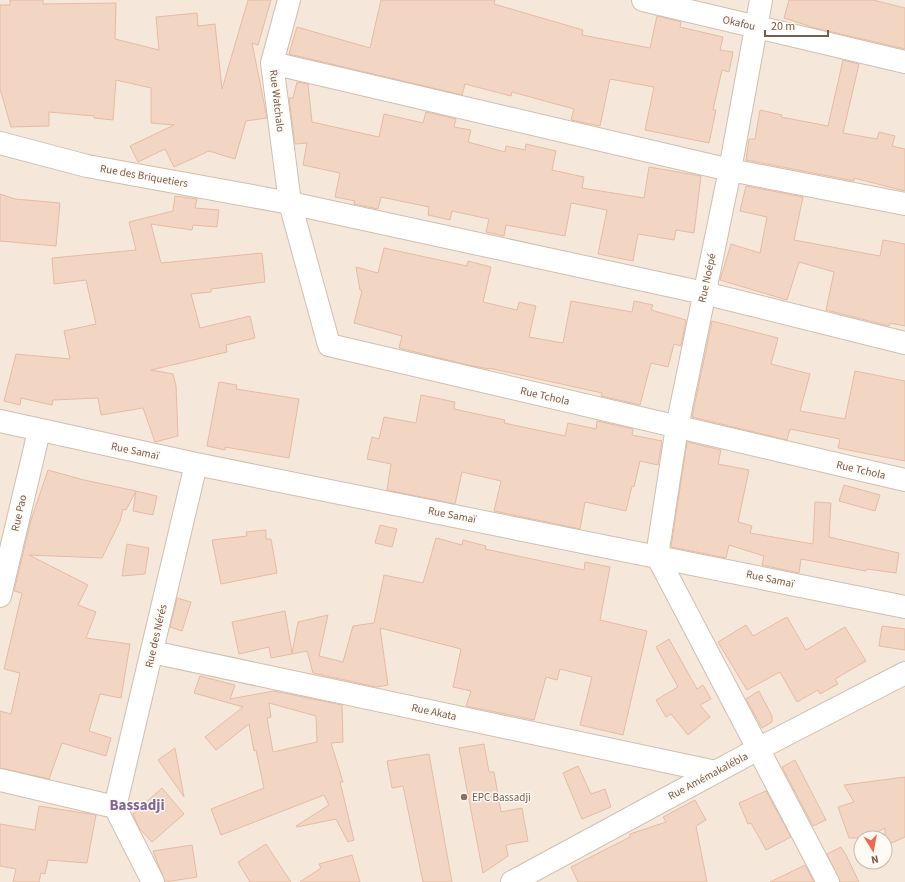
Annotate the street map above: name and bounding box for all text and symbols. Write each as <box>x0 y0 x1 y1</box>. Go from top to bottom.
street label: Okafou <box>721 12 757 34</box>
scale bar <box>765 12 828 38</box>
text: 20 m <box>771 18 795 35</box>
street label: Rue Watchalo <box>266 69 288 133</box>
street label: Rue des Briquetiers <box>99 161 189 191</box>
street label: Rue Noépé <box>694 251 720 304</box>
street label: Rue Tchola <box>519 383 571 409</box>
street label: Rue Samaï <box>110 439 161 463</box>
street label: Rue Tchola <box>835 457 887 483</box>
street label: Rue Pao <box>8 493 30 533</box>
street label: Rue Samaï <box>427 503 478 527</box>
street label: Rue Samaï <box>745 567 796 591</box>
street label: Rue des Nérés <box>141 602 171 669</box>
street label: Rue Akata <box>410 700 458 724</box>
street label: Rue Amémakalébla <box>665 749 751 803</box>
place label: EPC Bassadji <box>472 790 531 805</box>
marker: EPC Bassadji <box>459 792 469 802</box>
district label: Bassadji <box>109 795 165 816</box>
north arrow <box>853 830 893 870</box>
text: N <box>870 851 880 867</box>

